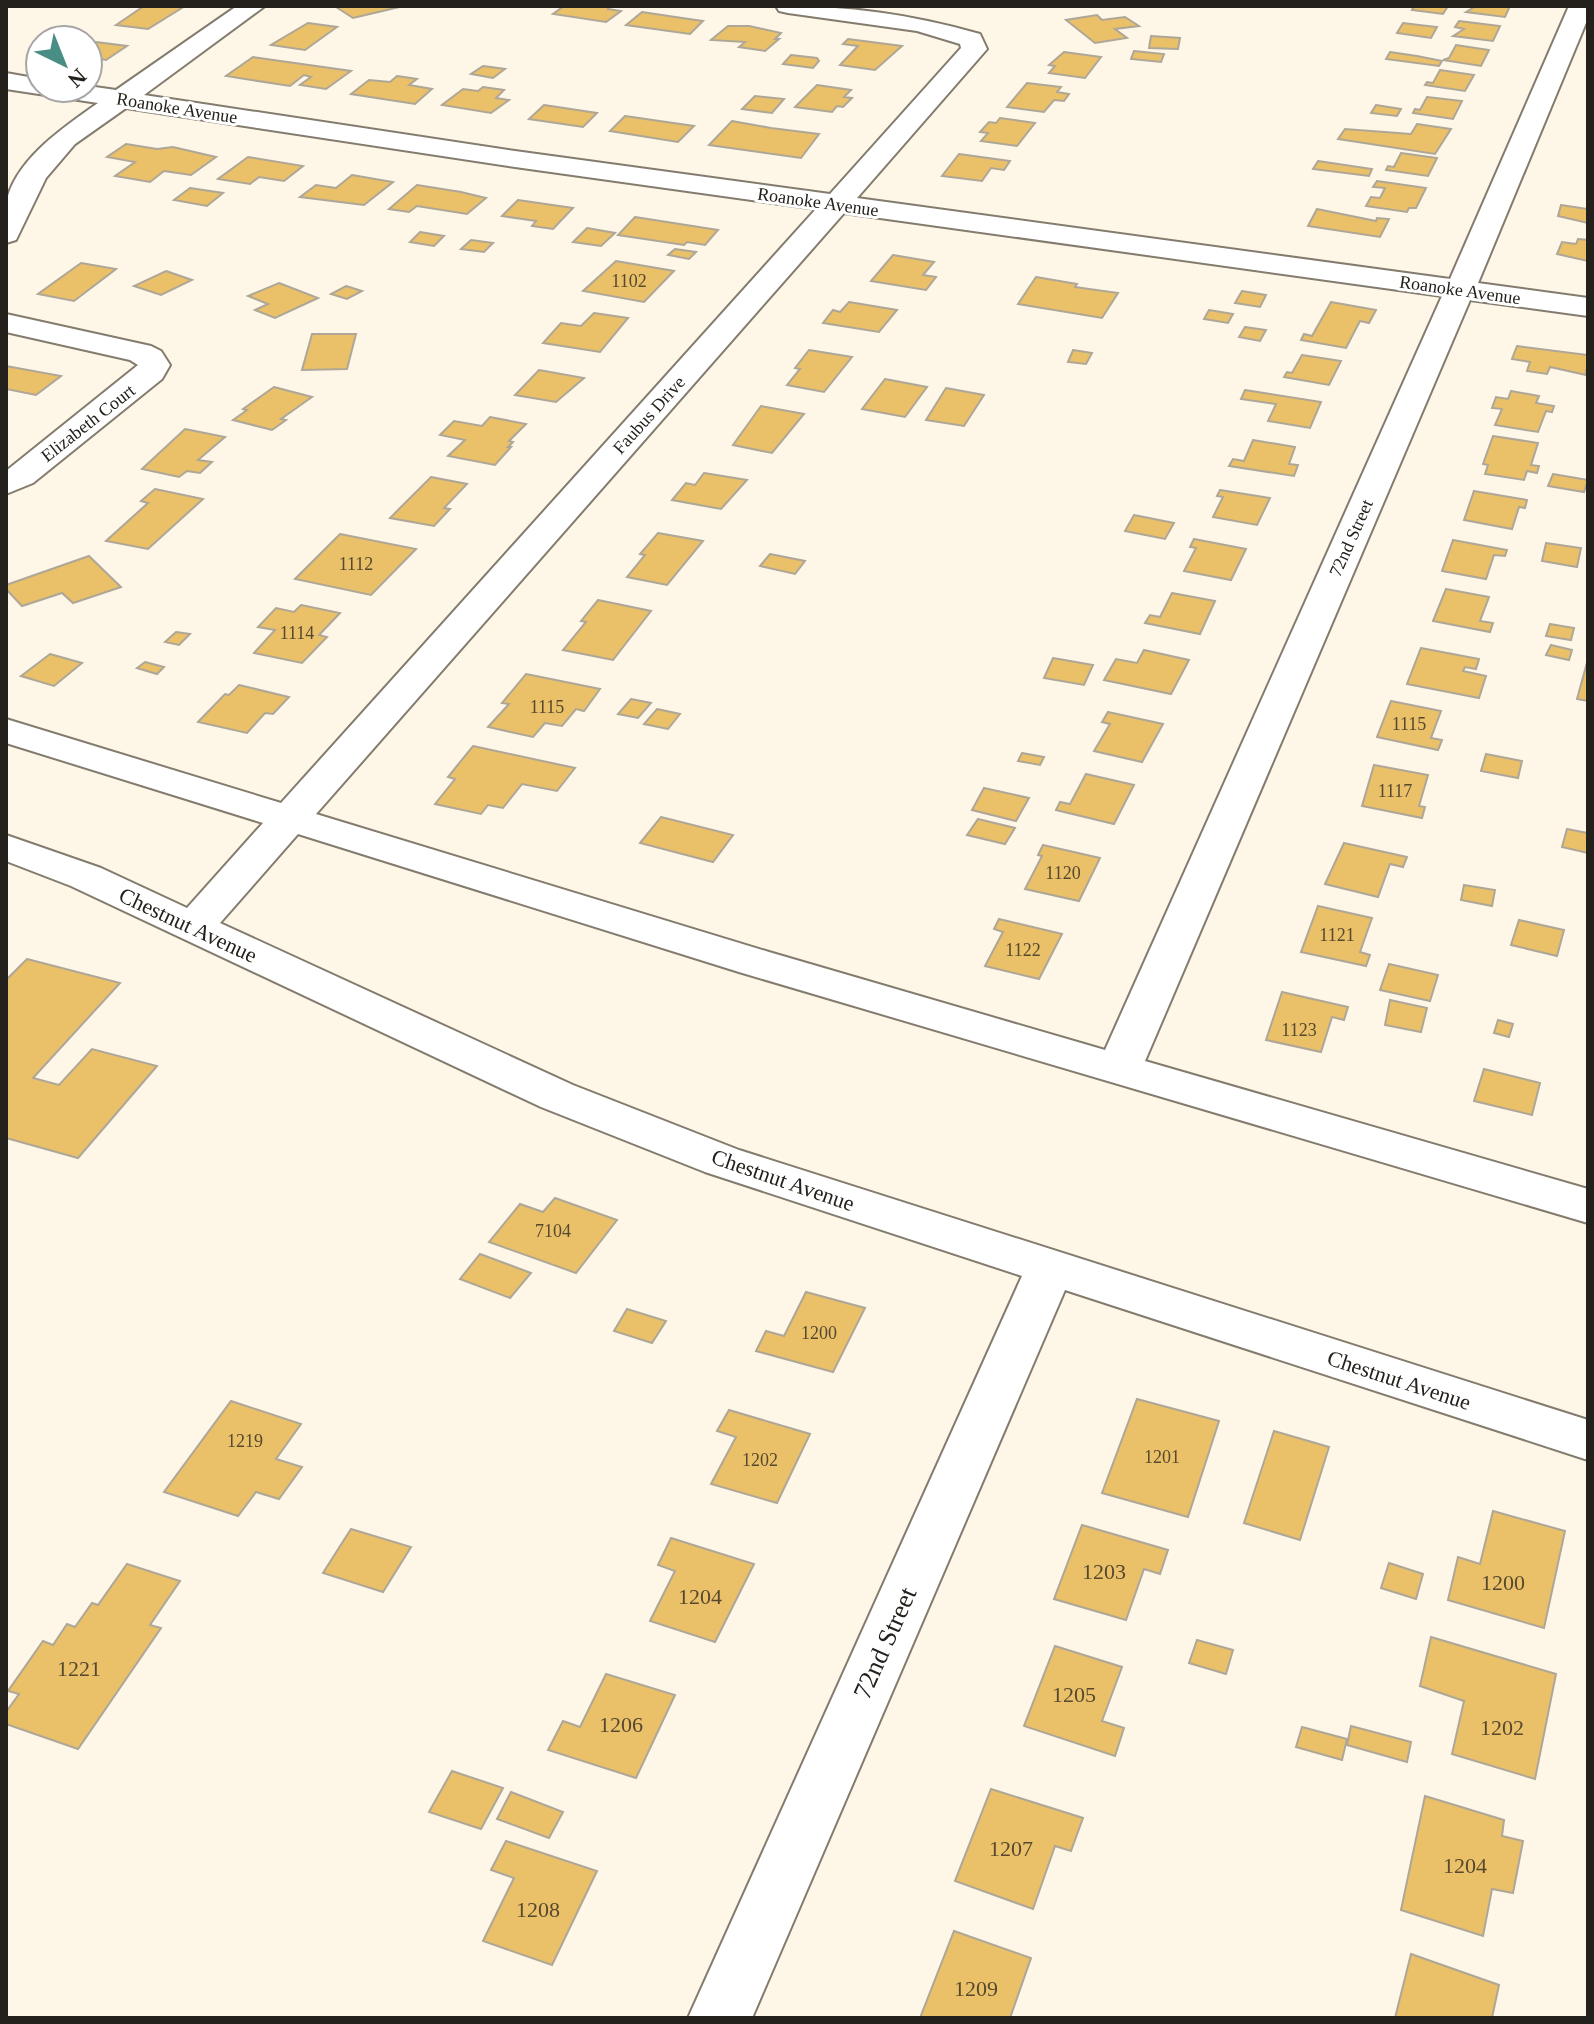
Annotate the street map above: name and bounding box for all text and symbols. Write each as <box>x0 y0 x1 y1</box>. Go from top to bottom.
north arrow <box>24 24 104 104</box>
text: N <box>63 64 92 93</box>
street label: Roanoke Avenue <box>115 89 239 127</box>
street label: Roanoke Avenue <box>756 184 880 220</box>
house number: 1102 <box>611 271 647 291</box>
street label: Roanoke Avenue <box>1398 272 1522 308</box>
street label: Faubus Drive <box>609 372 689 458</box>
street label: Elizabeth Court <box>37 380 139 466</box>
street label: 72nd Street <box>1325 496 1377 580</box>
house number: 1112 <box>339 554 373 574</box>
house number: 1114 <box>280 623 314 643</box>
house number: 1115 <box>530 697 564 717</box>
house number: 1115 <box>1392 714 1426 734</box>
house number: 1117 <box>1378 781 1412 801</box>
house number: 1120 <box>1045 863 1081 883</box>
street label: Chestnut Avenue <box>115 882 261 968</box>
house number: 1121 <box>1319 925 1355 945</box>
house number: 1122 <box>1005 940 1041 960</box>
house number: 1123 <box>1281 1020 1317 1040</box>
street label: Chestnut Avenue <box>708 1144 858 1216</box>
house number: 7104 <box>535 1221 571 1241</box>
house number: 1200 <box>801 1323 837 1343</box>
street label: Chestnut Avenue <box>1324 1345 1474 1415</box>
house number: 1219 <box>227 1431 263 1451</box>
house number: 1201 <box>1144 1447 1180 1467</box>
house number: 1202 <box>742 1450 778 1470</box>
house number: 1203 <box>1082 1559 1126 1584</box>
house number: 1200 <box>1481 1570 1525 1595</box>
street label: 72nd Street <box>848 1582 923 1703</box>
house number: 1204 <box>678 1584 722 1609</box>
house number: 1221 <box>57 1656 101 1681</box>
house number: 1205 <box>1052 1682 1096 1707</box>
house number: 1206 <box>599 1712 643 1737</box>
house number: 1202 <box>1480 1715 1524 1740</box>
house number: 1207 <box>989 1836 1033 1861</box>
house number: 1204 <box>1443 1853 1487 1878</box>
house number: 1208 <box>516 1897 560 1922</box>
house number: 1209 <box>954 1976 998 2001</box>

